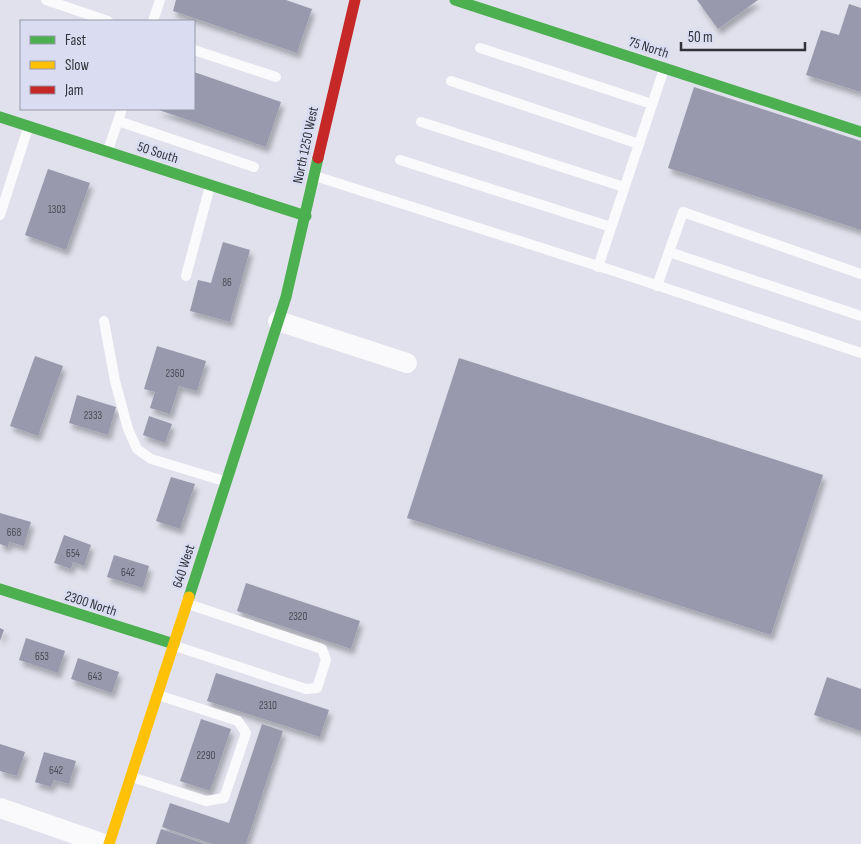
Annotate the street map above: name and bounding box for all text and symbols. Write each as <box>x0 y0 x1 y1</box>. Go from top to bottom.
legend <box>20 20 195 110</box>
scale bar <box>681 20 805 52</box>
text: 50 m <box>688 28 713 47</box>
text: Fast <box>65 31 87 50</box>
street label: 75 North <box>627 33 671 62</box>
text: Slow <box>65 56 89 75</box>
text: Jam <box>64 81 83 100</box>
street label: North 1250 West <box>289 105 322 185</box>
street label: 50 South <box>135 138 180 167</box>
house number: 1303 <box>48 203 66 216</box>
house number: 86 <box>222 276 232 289</box>
house number: 2360 <box>166 367 185 380</box>
house number: 2333 <box>84 409 103 422</box>
house number: 668 <box>7 526 21 539</box>
street label: 640 West <box>169 542 198 590</box>
house number: 654 <box>66 547 80 560</box>
house number: 642 <box>121 566 136 579</box>
street label: 2300 North <box>63 587 119 620</box>
house number: 2320 <box>289 610 307 623</box>
house number: 653 <box>35 650 49 663</box>
house number: 643 <box>88 670 103 683</box>
house number: 2310 <box>259 699 277 712</box>
house number: 2290 <box>197 749 216 762</box>
house number: 642 <box>49 764 64 777</box>

